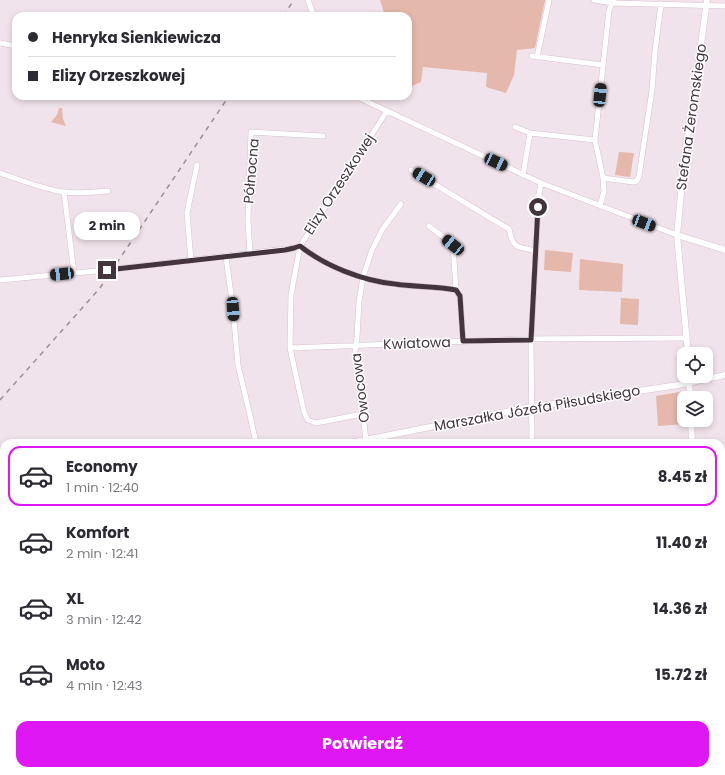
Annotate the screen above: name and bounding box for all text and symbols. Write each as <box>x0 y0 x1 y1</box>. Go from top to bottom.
text: Henryka Sienkiewicza <box>52 27 221 48</box>
street label: Stefana Żeromskiego <box>671 42 711 192</box>
text: Elizy Orzeszkowej <box>52 65 185 86</box>
car <box>593 82 607 108</box>
street label: Elizy Orzeszkowej <box>299 130 379 238</box>
street label: Północna <box>238 138 264 204</box>
car <box>483 151 509 173</box>
car <box>411 166 437 188</box>
route start <box>529 198 547 216</box>
callout: 2 min <box>74 212 140 240</box>
car <box>631 213 657 233</box>
text: 2 min <box>89 216 125 235</box>
car <box>440 233 466 257</box>
route end <box>98 261 116 279</box>
car <box>49 267 75 281</box>
car <box>226 297 240 321</box>
street label: Kwiatowa <box>383 332 451 354</box>
map controls <box>677 347 713 427</box>
button: locate <box>677 347 713 383</box>
street label: Owocowa <box>346 352 374 424</box>
street label: Marszałka Józefa Piłsudskiego <box>432 380 642 436</box>
button: layers <box>677 391 713 427</box>
text: Economy <box>66 456 138 477</box>
icon: car <box>18 458 54 494</box>
text: 8.45 zł <box>658 466 707 487</box>
text: 1 min · 12:40 <box>66 478 139 497</box>
text: Komfort <box>66 522 129 543</box>
icon: car <box>18 524 54 560</box>
text: 11.40 zł <box>656 532 707 553</box>
text: 2 min · 12:41 <box>66 544 138 563</box>
text: XL <box>66 588 84 609</box>
icon: car <box>18 590 54 626</box>
text: 14.36 zł <box>653 598 707 619</box>
text: 3 min · 12:42 <box>66 610 142 629</box>
text: Moto <box>66 654 105 675</box>
icon: car <box>18 656 54 692</box>
text: 15.72 zł <box>655 664 707 685</box>
text: 4 min · 12:43 <box>66 676 143 695</box>
button: Potwierdź <box>16 721 709 767</box>

